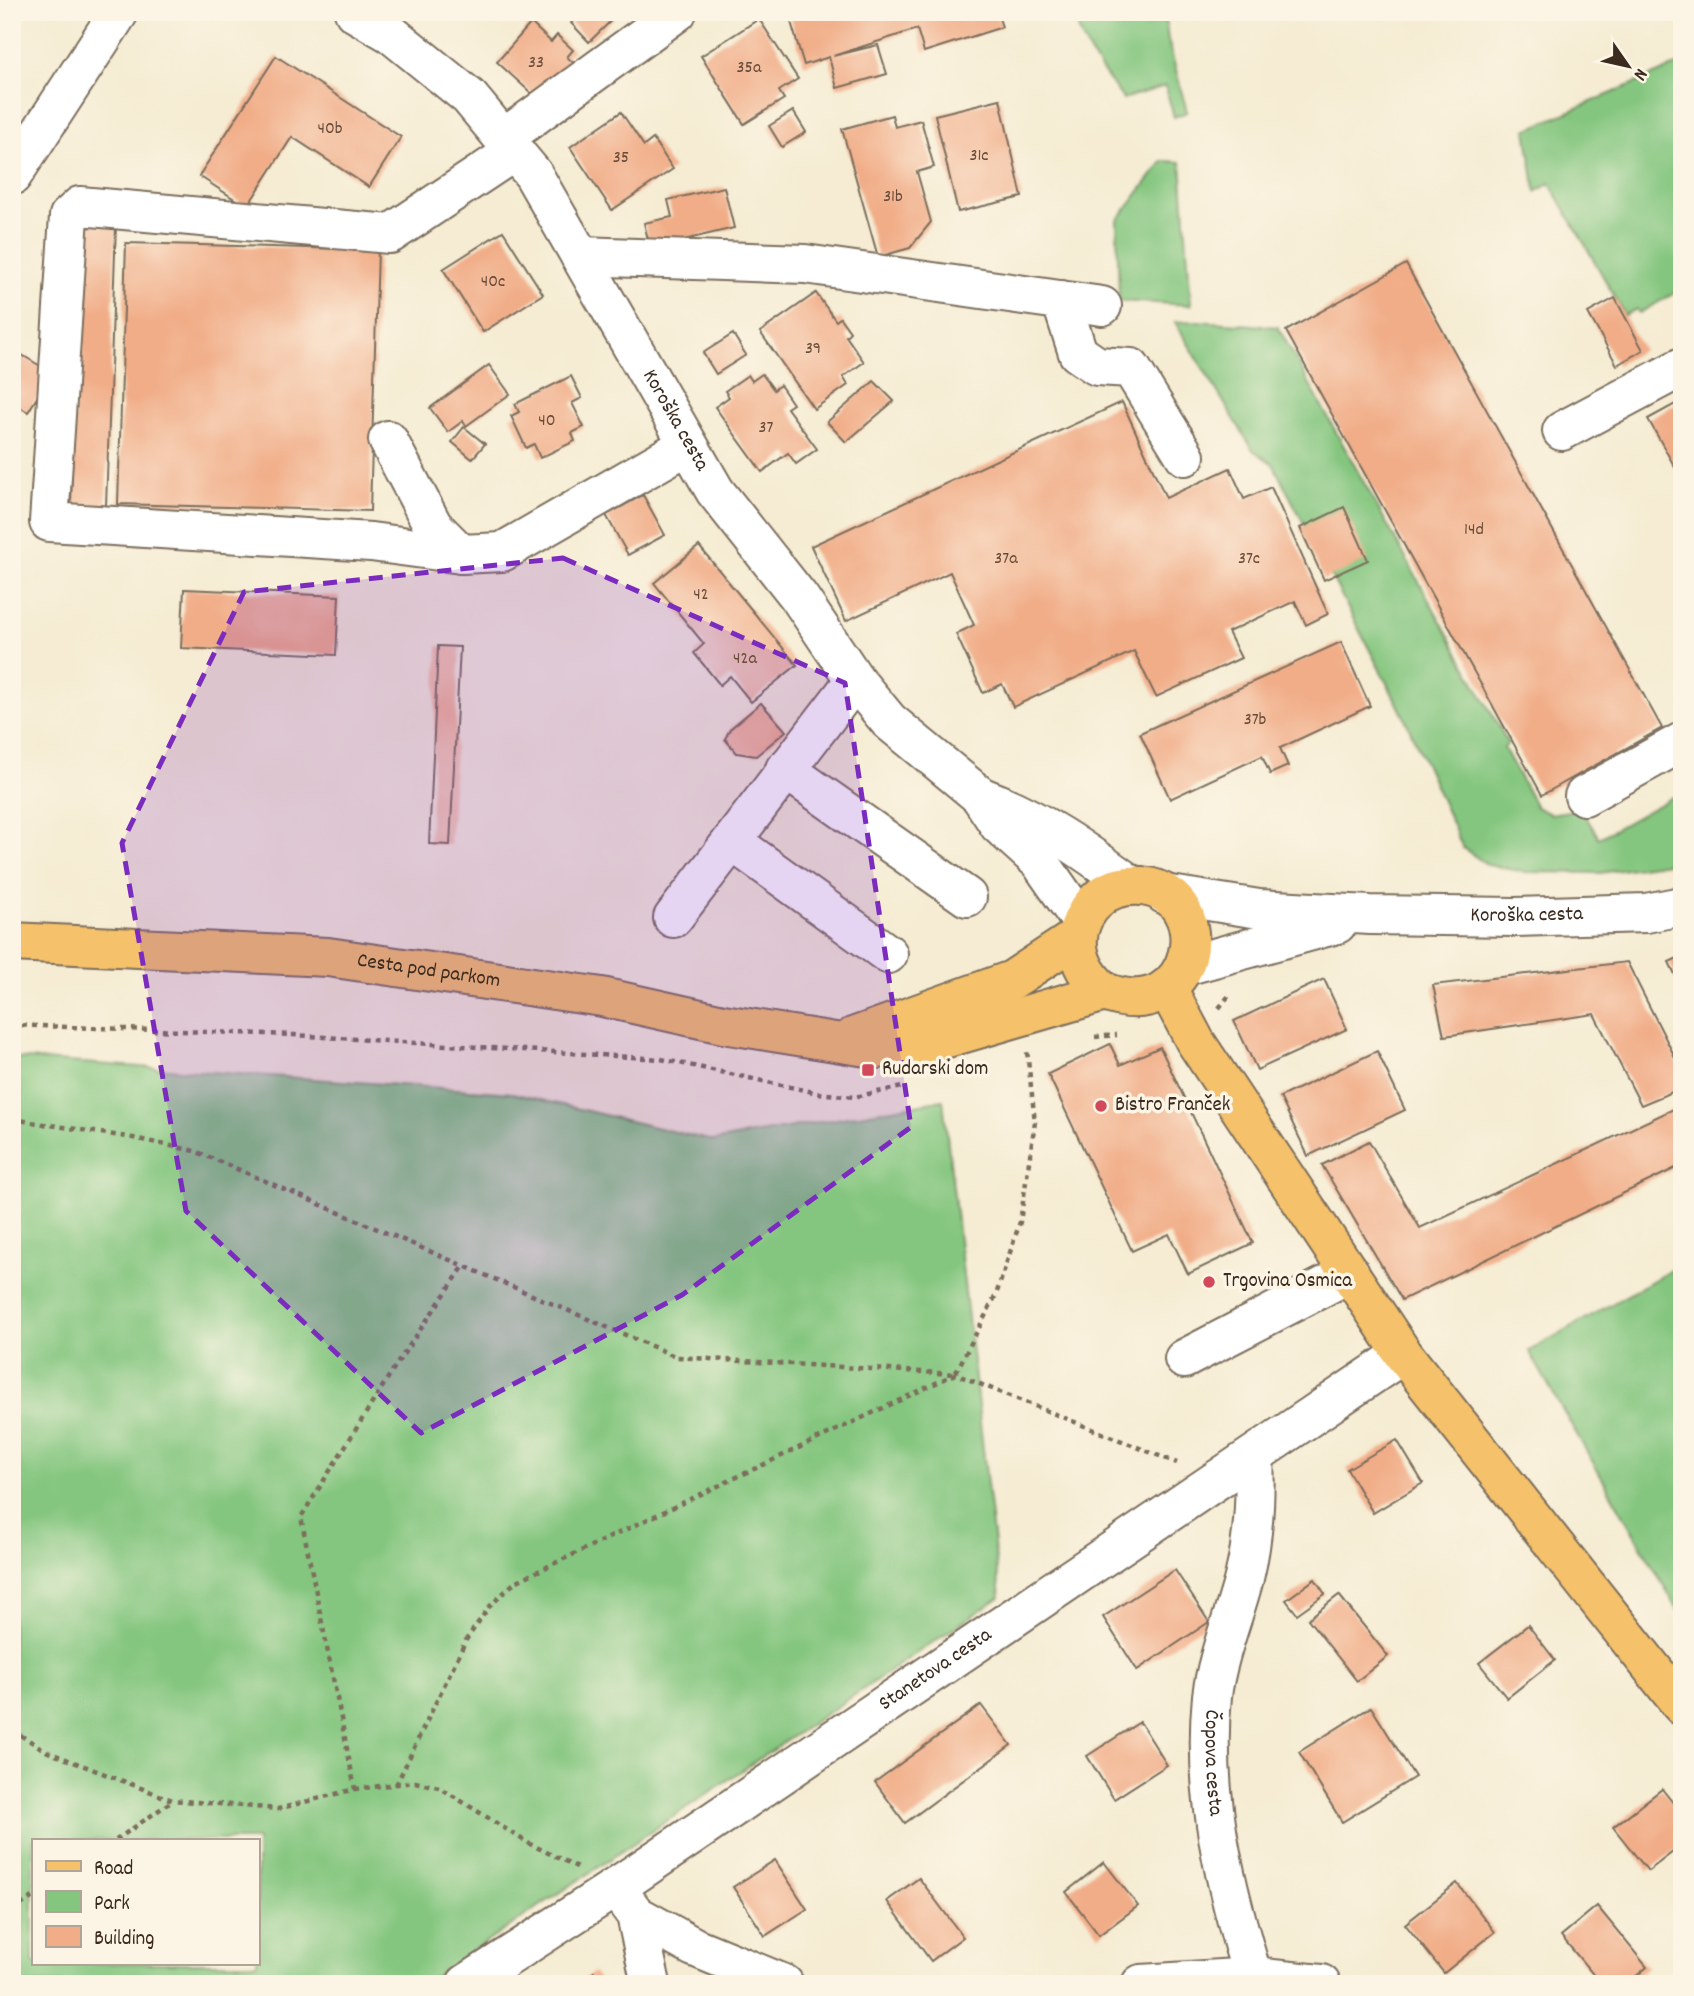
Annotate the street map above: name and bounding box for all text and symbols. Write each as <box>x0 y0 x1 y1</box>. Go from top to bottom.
north arrow <box>1592 32 1662 102</box>
house number: 33 <box>528 51 544 76</box>
house number: 35a <box>737 56 762 81</box>
text: N <box>1625 62 1653 85</box>
house number: 40b <box>317 117 343 142</box>
house number: 31c <box>969 144 989 169</box>
house number: 35 <box>613 146 629 171</box>
house number: 31b <box>883 185 903 210</box>
house number: 40c <box>481 270 505 295</box>
house number: 39 <box>805 337 821 362</box>
street label: Koroška cesta <box>634 364 716 478</box>
house number: 40 <box>538 409 556 434</box>
house number: 37 <box>759 416 774 441</box>
house number: 14d <box>1464 518 1484 543</box>
house number: 37a <box>994 547 1018 572</box>
house number: 37c <box>1238 547 1260 572</box>
house number: 42 <box>693 583 709 608</box>
house number: 42a <box>733 647 757 672</box>
house number: 37b <box>1244 708 1267 733</box>
street label: Koroška cesta <box>1470 900 1585 932</box>
street label: Cesta pod parkom <box>355 946 502 997</box>
place label: Rudarski dom <box>882 1055 989 1085</box>
marker: Rudarski dom <box>860 1062 876 1078</box>
place label: Bistro Franček <box>1115 1091 1230 1121</box>
marker: Bistro Franček <box>1093 1098 1109 1114</box>
place label: Trgovina Osmica <box>1223 1267 1353 1297</box>
marker: Trgovina Osmica <box>1201 1274 1217 1290</box>
street label: Stanetova cesta <box>873 1621 999 1719</box>
street label: Čopova cesta <box>1195 1709 1230 1819</box>
legend <box>32 1839 259 1965</box>
text: Road <box>94 1855 133 1885</box>
text: Park <box>94 1890 130 1920</box>
text: Building <box>94 1925 154 1955</box>

